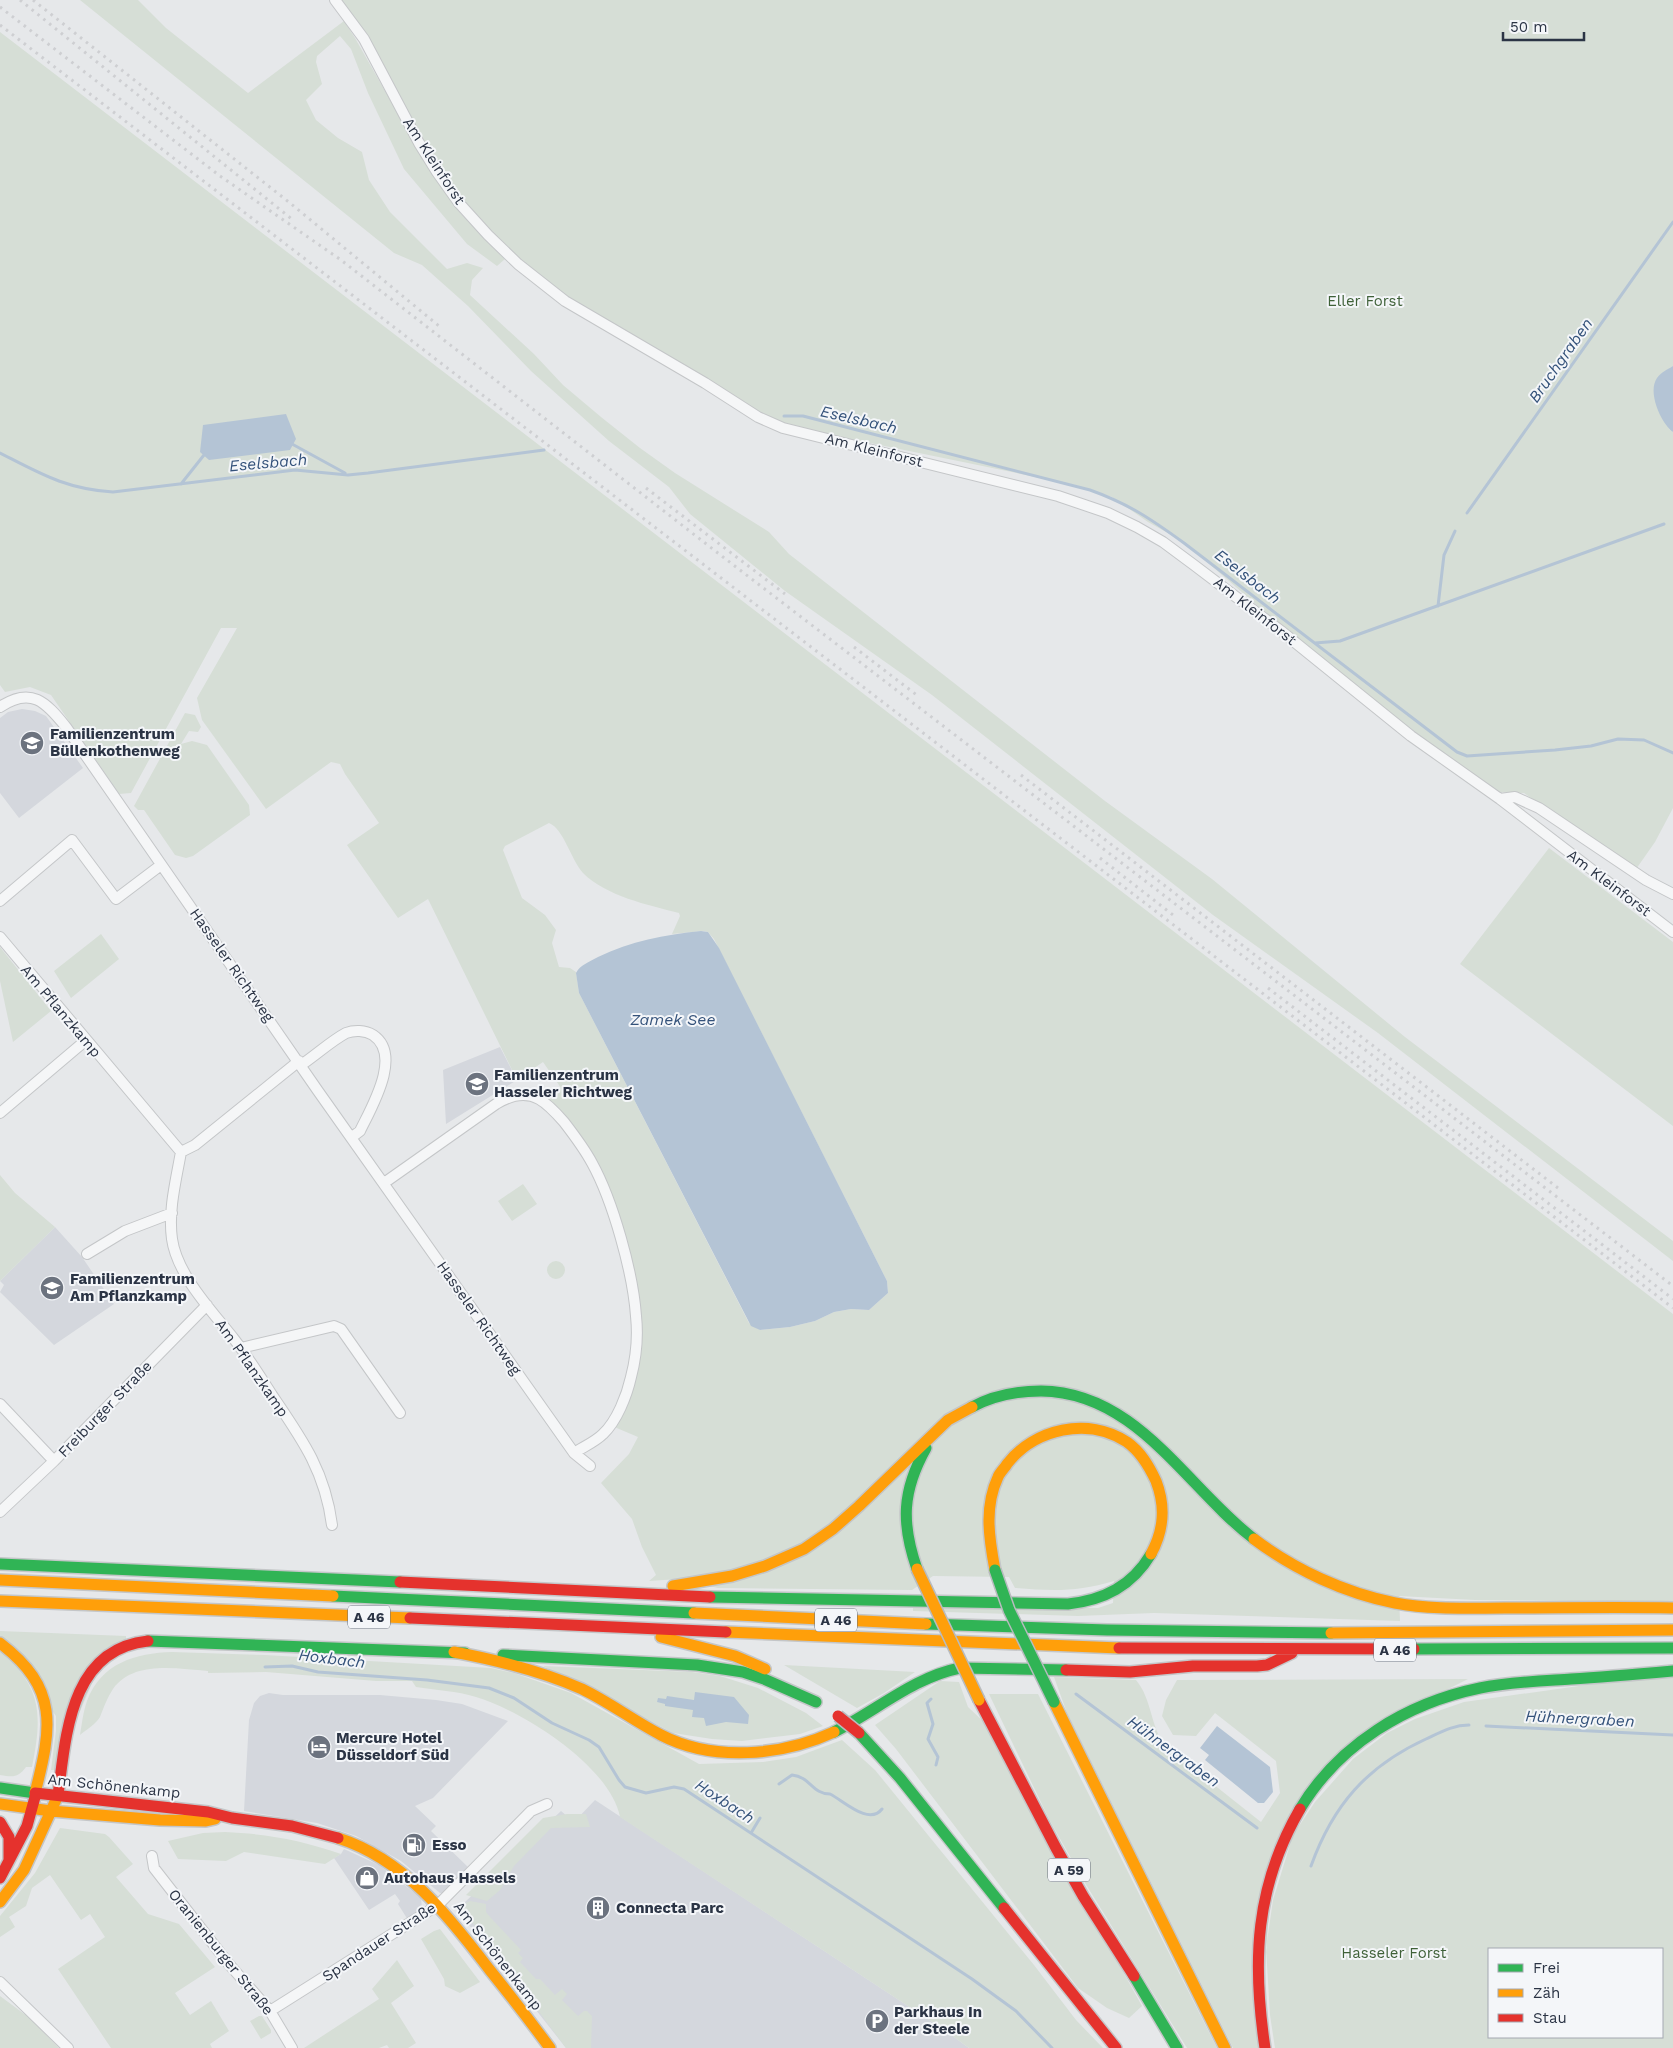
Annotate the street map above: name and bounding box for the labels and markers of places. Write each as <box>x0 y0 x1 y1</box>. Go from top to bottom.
place label: Familienzentrum Büllenkothenweg <box>50 725 180 760</box>
school or university icon: Familienzentrum Büllenkothenweg <box>19 730 45 756</box>
place label: Familienzentrum Hasseler Richtweg <box>494 1066 632 1101</box>
school or university icon: Familienzentrum Hasseler Richtweg <box>464 1071 490 1097</box>
place label: Familienzentrum Am Pflanzkamp <box>70 1270 195 1305</box>
school or university icon: Familienzentrum Am Pflanzkamp <box>39 1275 65 1301</box>
place label: Mercure Hotel Düsseldorf Süd <box>336 1729 449 1764</box>
hotel icon: Mercure Hotel Düsseldorf Süd <box>306 1734 332 1760</box>
fuel station icon: Esso <box>401 1832 427 1858</box>
place label: Esso <box>432 1836 466 1854</box>
shop icon: Autohaus Hassels <box>354 1865 380 1891</box>
place label: Autohaus Hassels <box>384 1869 516 1887</box>
building icon: Connecta Parc <box>585 1895 611 1921</box>
place label: Connecta Parc <box>616 1899 725 1917</box>
place label: Parkhaus In der Steele <box>894 2003 982 2038</box>
parking icon: Parkhaus In der Steele <box>864 2008 890 2034</box>

